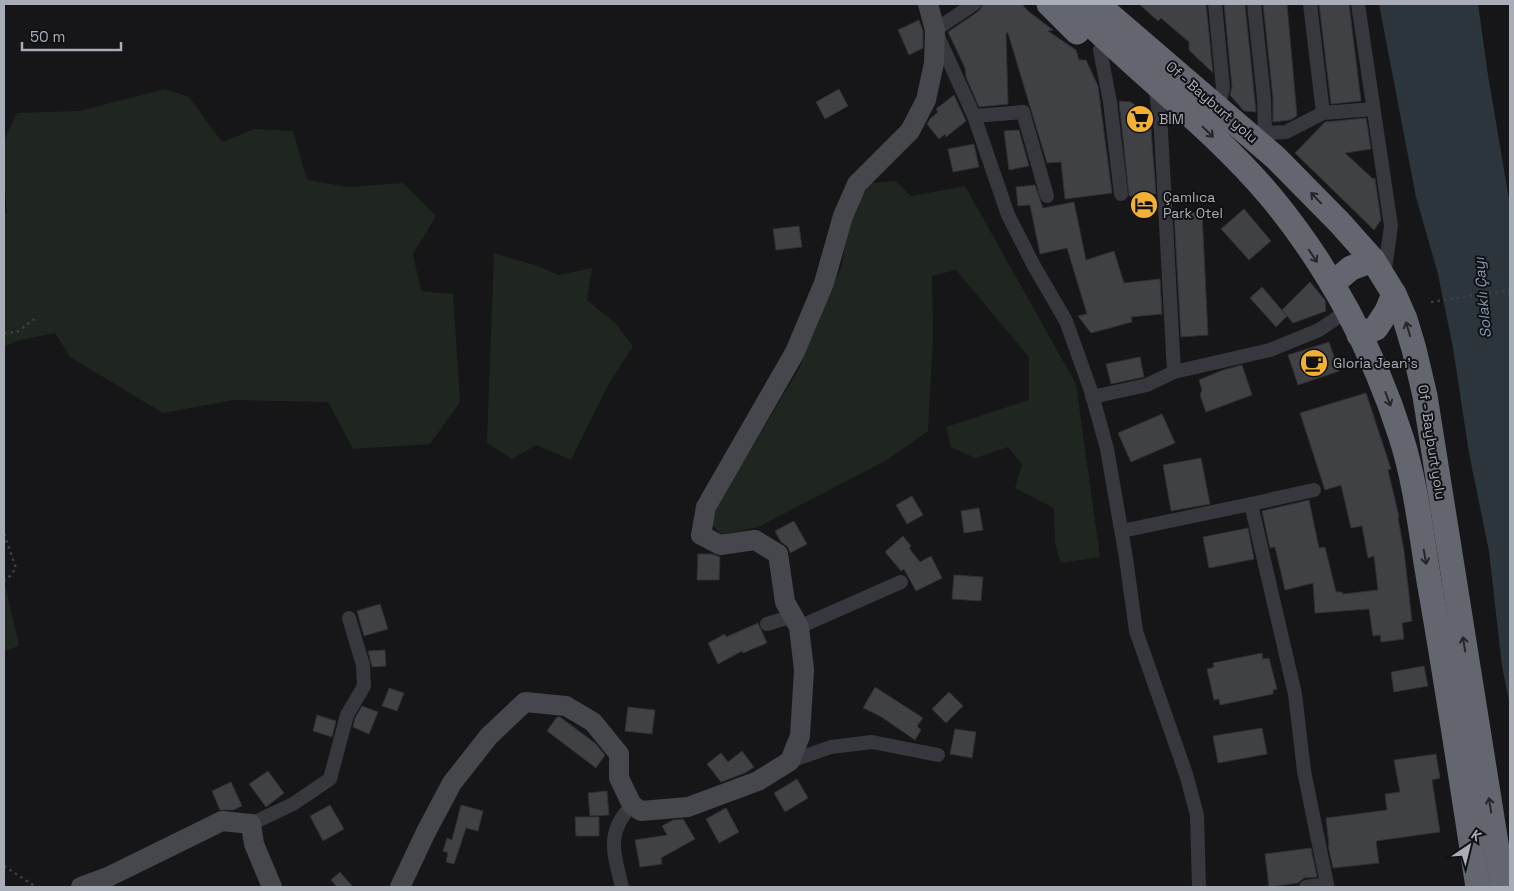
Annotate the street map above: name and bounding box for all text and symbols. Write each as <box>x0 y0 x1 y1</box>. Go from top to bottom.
scale bar <box>22 20 121 52</box>
text: 50 m <box>30 27 65 46</box>
street label: Of - Bayburt yolu <box>1162 57 1262 147</box>
supermarket icon: BİM <box>1125 104 1155 134</box>
place label: BİM <box>1159 110 1184 128</box>
one-way arrow <box>1202 126 1214 139</box>
place label: Çamlıca Park Otel <box>1163 188 1223 222</box>
hotel icon: Çamlıca Park Otel <box>1129 190 1159 220</box>
one-way arrow <box>1310 192 1322 204</box>
one-way arrow <box>1308 248 1318 262</box>
water label: Solaklı Çayı <box>1469 256 1495 339</box>
one-way arrow <box>1403 322 1413 338</box>
cafe icon: Gloria Jean's <box>1299 348 1329 378</box>
place label: Gloria Jean's <box>1333 354 1418 372</box>
street label: Of - Bayburt yolu <box>1414 383 1450 501</box>
one-way arrow <box>1384 391 1393 407</box>
one-way arrow <box>1420 549 1430 565</box>
one-way arrow <box>1459 636 1469 652</box>
one-way arrow <box>1484 797 1494 813</box>
north arrow <box>1444 821 1494 871</box>
text: K <box>1468 825 1485 845</box>

